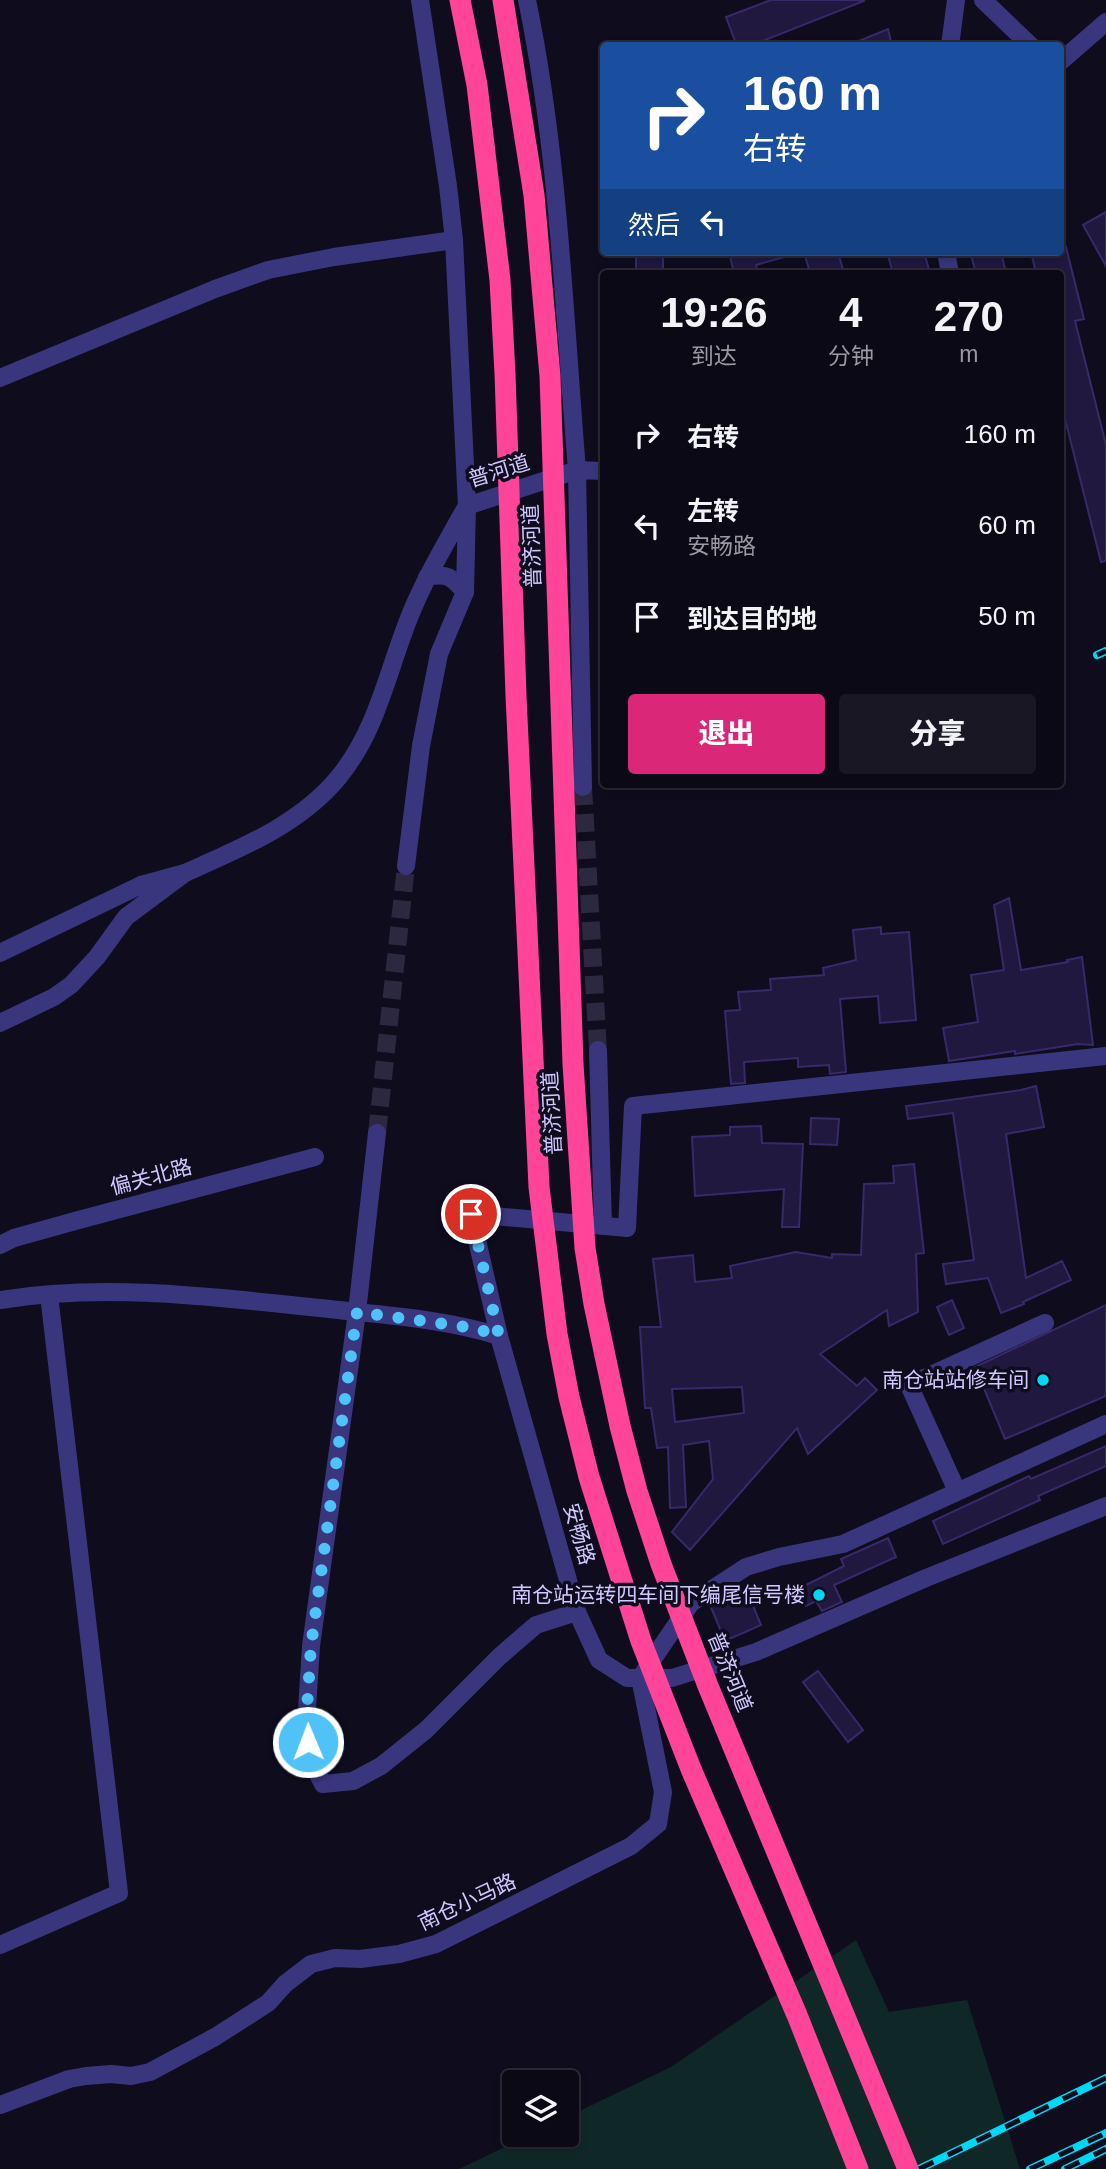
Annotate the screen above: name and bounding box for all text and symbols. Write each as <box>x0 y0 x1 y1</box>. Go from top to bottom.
text: 160 m <box>743 66 882 120</box>
icon: right <box>628 70 719 161</box>
text: 右转 <box>743 131 807 167</box>
icon: left <box>694 203 732 241</box>
text: 然后 <box>628 210 680 240</box>
text: 19:26 <box>660 289 768 336</box>
text: 4 <box>839 289 862 336</box>
text: 270 <box>934 293 1004 340</box>
text: m <box>959 341 978 367</box>
text: 到达 <box>691 343 737 369</box>
text: 分钟 <box>828 343 874 369</box>
icon: right <box>628 416 666 454</box>
text: 160 m <box>964 419 1036 449</box>
text: 右转 <box>687 422 739 452</box>
street label: 普河道 <box>465 450 532 491</box>
text: 左转 <box>687 496 739 526</box>
street label: 普济河道 <box>519 504 544 588</box>
icon: left <box>628 507 666 545</box>
text: 60 m <box>978 510 1036 540</box>
text: 安畅路 <box>687 533 756 559</box>
icon: arrive <box>628 598 666 636</box>
text: 50 m <box>978 601 1036 631</box>
text: 到达目的地 <box>687 604 817 634</box>
button: 退出 <box>628 694 825 774</box>
button: 分享 <box>839 694 1036 774</box>
street label: 普济河道 <box>538 1070 565 1156</box>
street label: 偏关北路 <box>107 1155 194 1198</box>
pin <box>441 1184 501 1244</box>
icon: arrive <box>452 1195 490 1233</box>
place label: 南仓站站修车间 <box>882 1368 1029 1391</box>
marker: 南仓站站修车间 <box>1035 1372 1051 1388</box>
street label: 安畅路 <box>560 1500 599 1567</box>
place label: 南仓站运转四车间下编尾信号楼 <box>511 1583 805 1606</box>
marker: 南仓站运转四车间下编尾信号楼 <box>811 1587 827 1603</box>
street label: 普济河道 <box>704 1629 757 1715</box>
position arrow <box>271 1705 345 1779</box>
street label: 南仓小马路 <box>414 1869 519 1934</box>
map controls <box>502 2070 579 2147</box>
button: layers <box>502 2070 579 2147</box>

